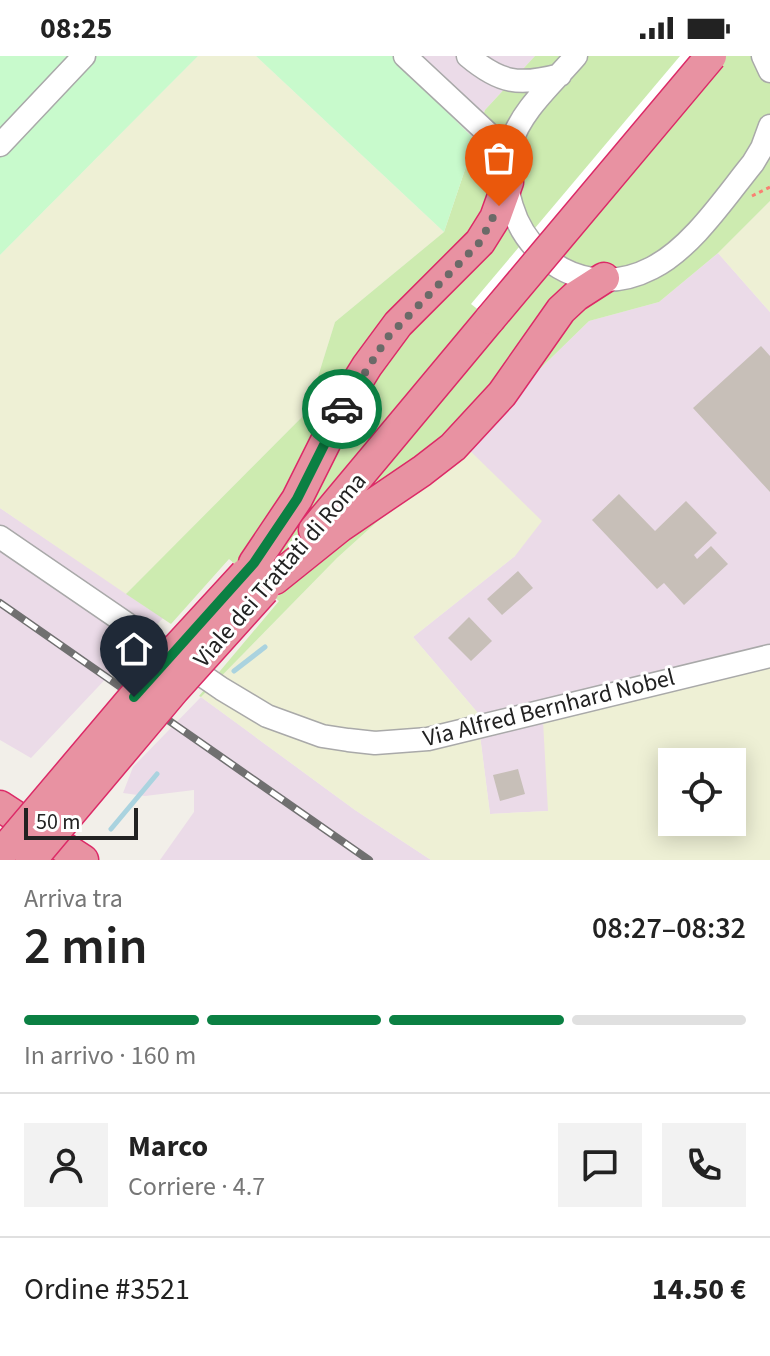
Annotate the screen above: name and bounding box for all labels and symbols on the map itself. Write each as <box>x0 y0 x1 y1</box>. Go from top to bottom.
pin <box>465 124 533 206</box>
courier <box>302 369 382 449</box>
street label: Viale dei Trattati di Roma <box>185 465 375 675</box>
pin <box>100 615 168 697</box>
street label: Via Alfred Bernhard Nobel <box>420 660 678 756</box>
scale bar <box>24 804 138 840</box>

